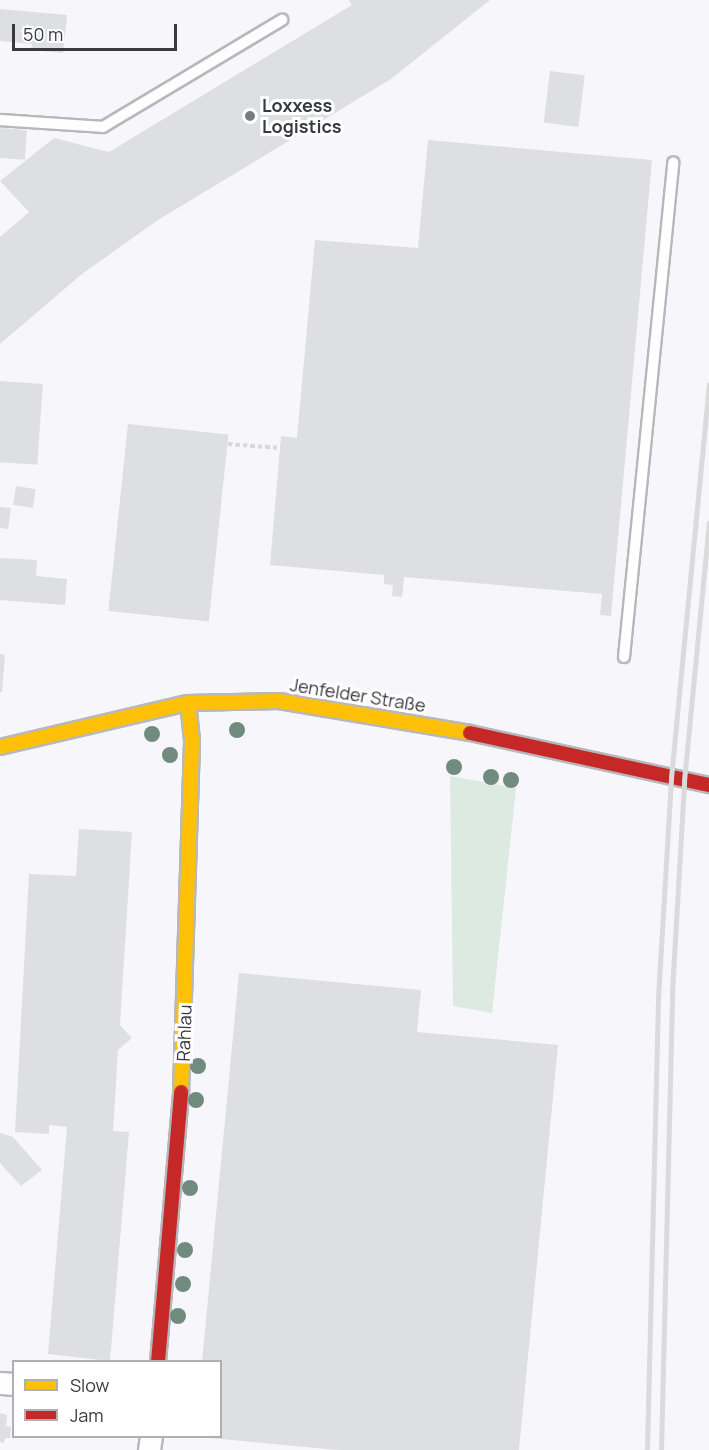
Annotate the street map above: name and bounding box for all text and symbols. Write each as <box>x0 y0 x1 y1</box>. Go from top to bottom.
scale bar <box>15 12 180 50</box>
text: 50 m <box>23 22 63 46</box>
place label: Loxxess Logistics <box>262 95 342 138</box>
marker: Loxxess Logistics <box>243 109 257 123</box>
street label: Jenfelder Straße <box>289 674 427 716</box>
street label: Rahlau <box>172 1004 196 1062</box>
legend <box>12 1360 222 1438</box>
text: Slow <box>70 1373 109 1397</box>
text: Jam <box>70 1403 104 1427</box>

